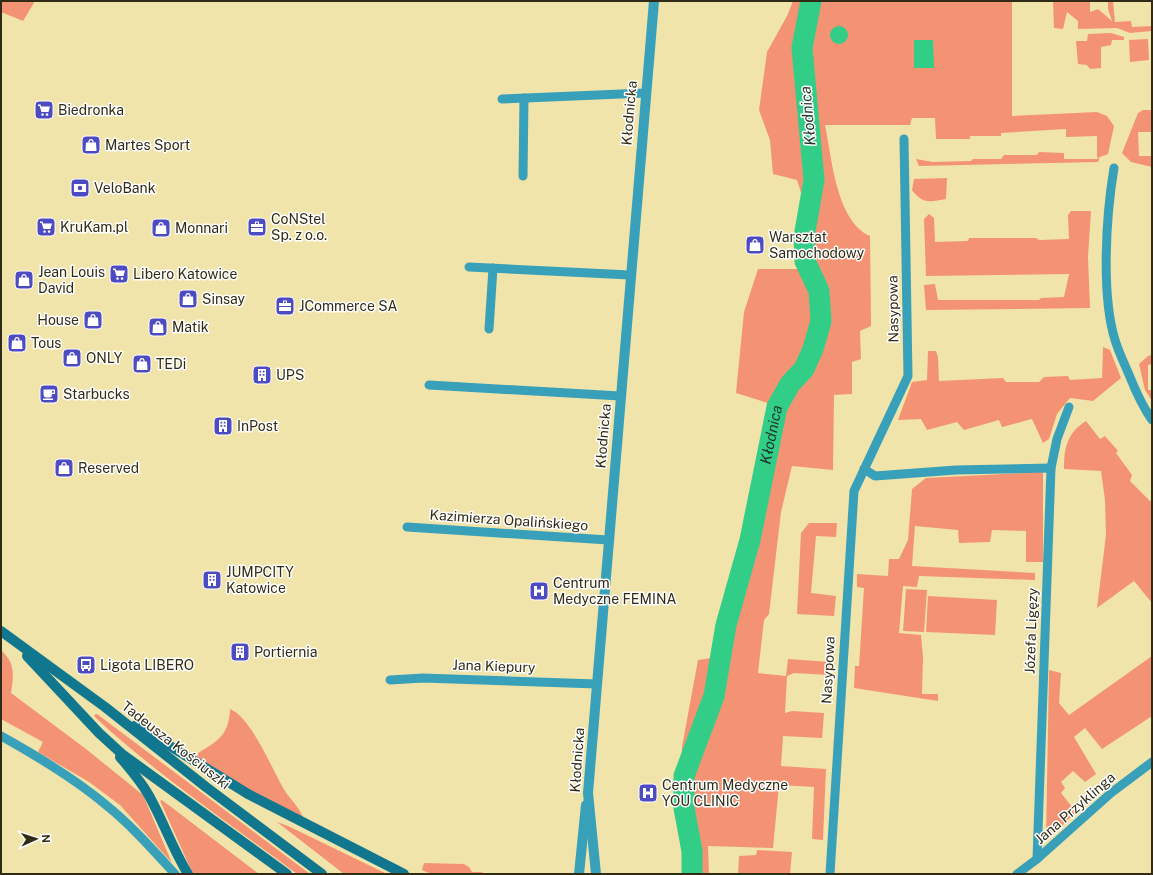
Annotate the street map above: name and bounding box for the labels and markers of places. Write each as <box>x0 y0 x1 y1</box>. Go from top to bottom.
supermarket icon: Biedronka <box>33 99 55 121</box>
place label: Biedronka <box>58 102 124 118</box>
shop icon: Martes Sport <box>80 134 102 156</box>
place label: Martes Sport <box>105 137 190 153</box>
bank icon: VeloBank <box>69 177 91 199</box>
place label: VeloBank <box>94 180 156 196</box>
place label: CoNStel Sp. z o.o. <box>271 211 327 243</box>
supermarket icon: KruKam.pl <box>35 216 57 238</box>
office icon: CoNStel Sp. z o.o. <box>246 216 268 238</box>
shop icon: Monnari <box>150 217 172 239</box>
place label: KruKam.pl <box>60 219 128 235</box>
place label: Monnari <box>175 220 228 236</box>
place label: Warsztat Samochodowy <box>769 229 865 261</box>
shop icon: Warsztat Samochodowy <box>744 234 766 256</box>
supermarket icon: Libero Katowice <box>108 263 130 285</box>
place label: Jean Louis David <box>38 264 105 296</box>
place label: Libero Katowice <box>133 266 237 282</box>
shop icon: Jean Louis David <box>13 269 35 291</box>
shop icon: Sinsay <box>177 288 199 310</box>
place label: Sinsay <box>202 291 246 307</box>
office icon: JCommerce SA <box>274 295 296 317</box>
place label: JCommerce SA <box>299 298 397 314</box>
shop icon: House <box>82 309 104 331</box>
place label: House <box>37 312 79 328</box>
shop icon: Matik <box>147 316 169 338</box>
place label: Matik <box>172 319 209 335</box>
shop icon: Tous <box>6 332 28 354</box>
place label: Tous <box>31 335 61 351</box>
shop icon: ONLY <box>61 347 83 369</box>
place label: ONLY <box>86 350 123 366</box>
shop icon: TEDi <box>131 353 153 375</box>
place label: TEDi <box>156 356 186 372</box>
building icon: UPS <box>251 364 273 386</box>
place label: UPS <box>276 367 304 383</box>
cafe icon: Starbucks <box>38 383 60 405</box>
place label: Starbucks <box>63 386 129 402</box>
building icon: InPost <box>212 415 234 437</box>
place label: InPost <box>237 418 278 434</box>
shop icon: Reserved <box>53 457 75 479</box>
place label: Reserved <box>78 460 139 476</box>
place label: JUMPCITY Katowice <box>226 564 294 596</box>
building icon: JUMPCITY Katowice <box>201 569 223 591</box>
place label: Centrum Medyczne FEMINA <box>553 575 676 607</box>
hospital icon: Centrum Medyczne FEMINA <box>528 580 550 602</box>
building icon: Portiernia <box>229 641 251 663</box>
place label: Portiernia <box>254 644 318 660</box>
bus stop icon: Ligota LIBERO <box>75 654 97 676</box>
place label: Ligota LIBERO <box>100 657 194 673</box>
place label: Centrum Medyczne YOU CLINIC <box>662 777 788 809</box>
hospital icon: Centrum Medyczne YOU CLINIC <box>637 782 659 804</box>

